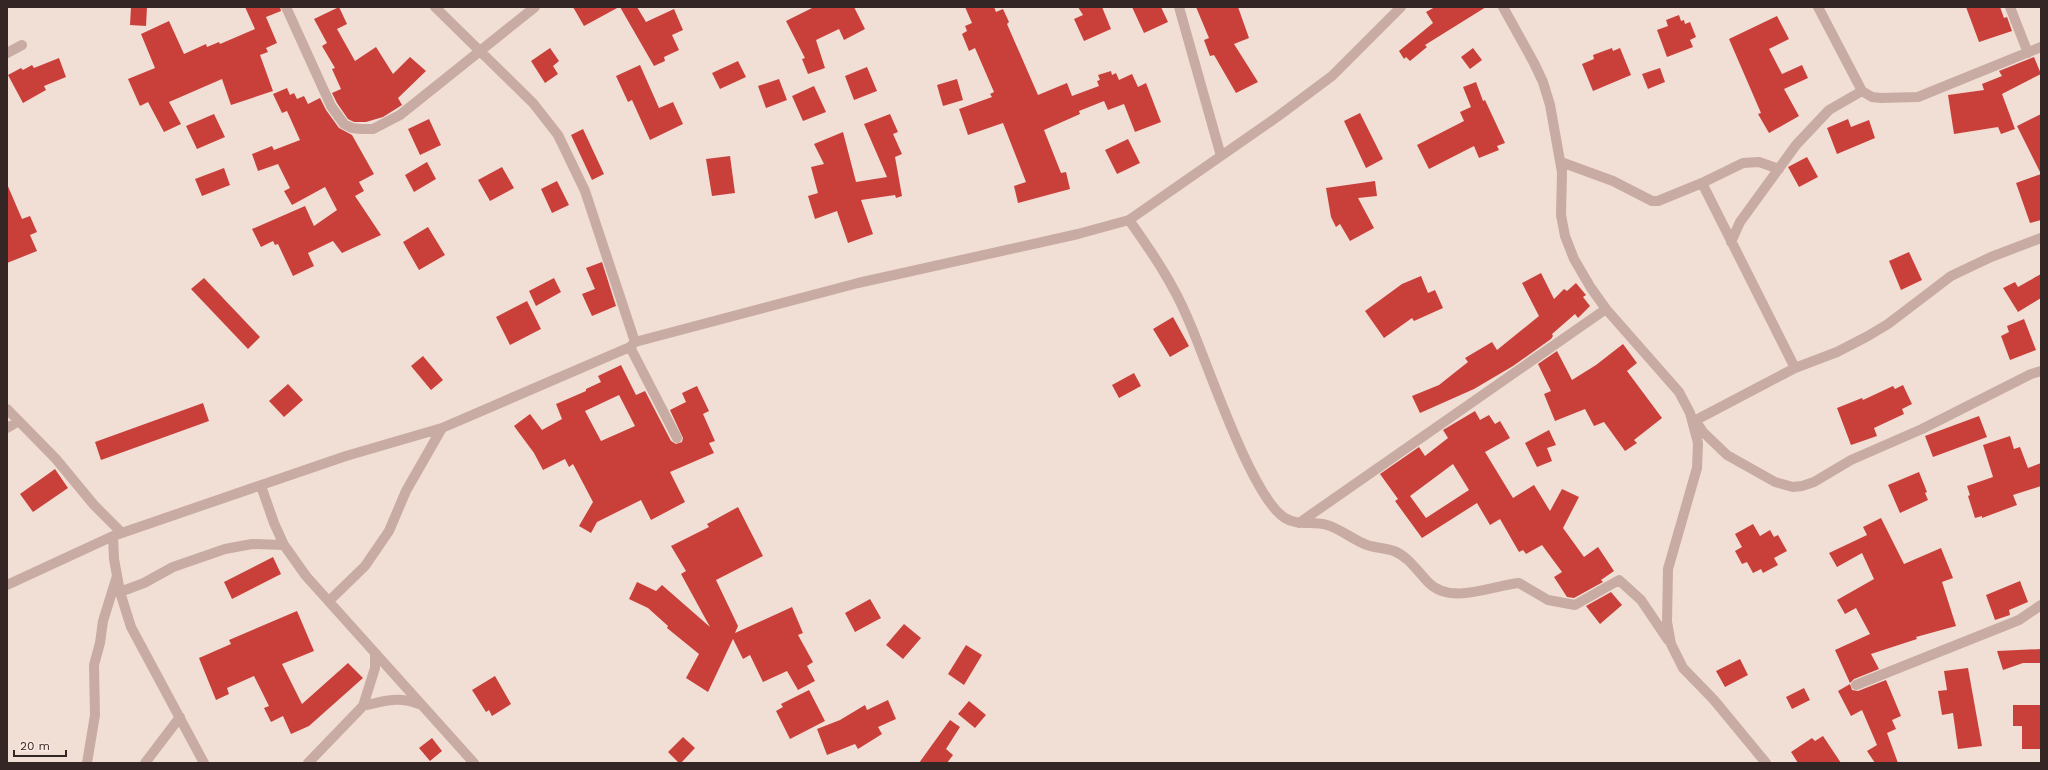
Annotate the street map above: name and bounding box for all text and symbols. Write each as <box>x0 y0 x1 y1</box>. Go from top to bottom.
scale bar <box>14 732 66 758</box>
text: 20 m <box>20 739 50 753</box>

